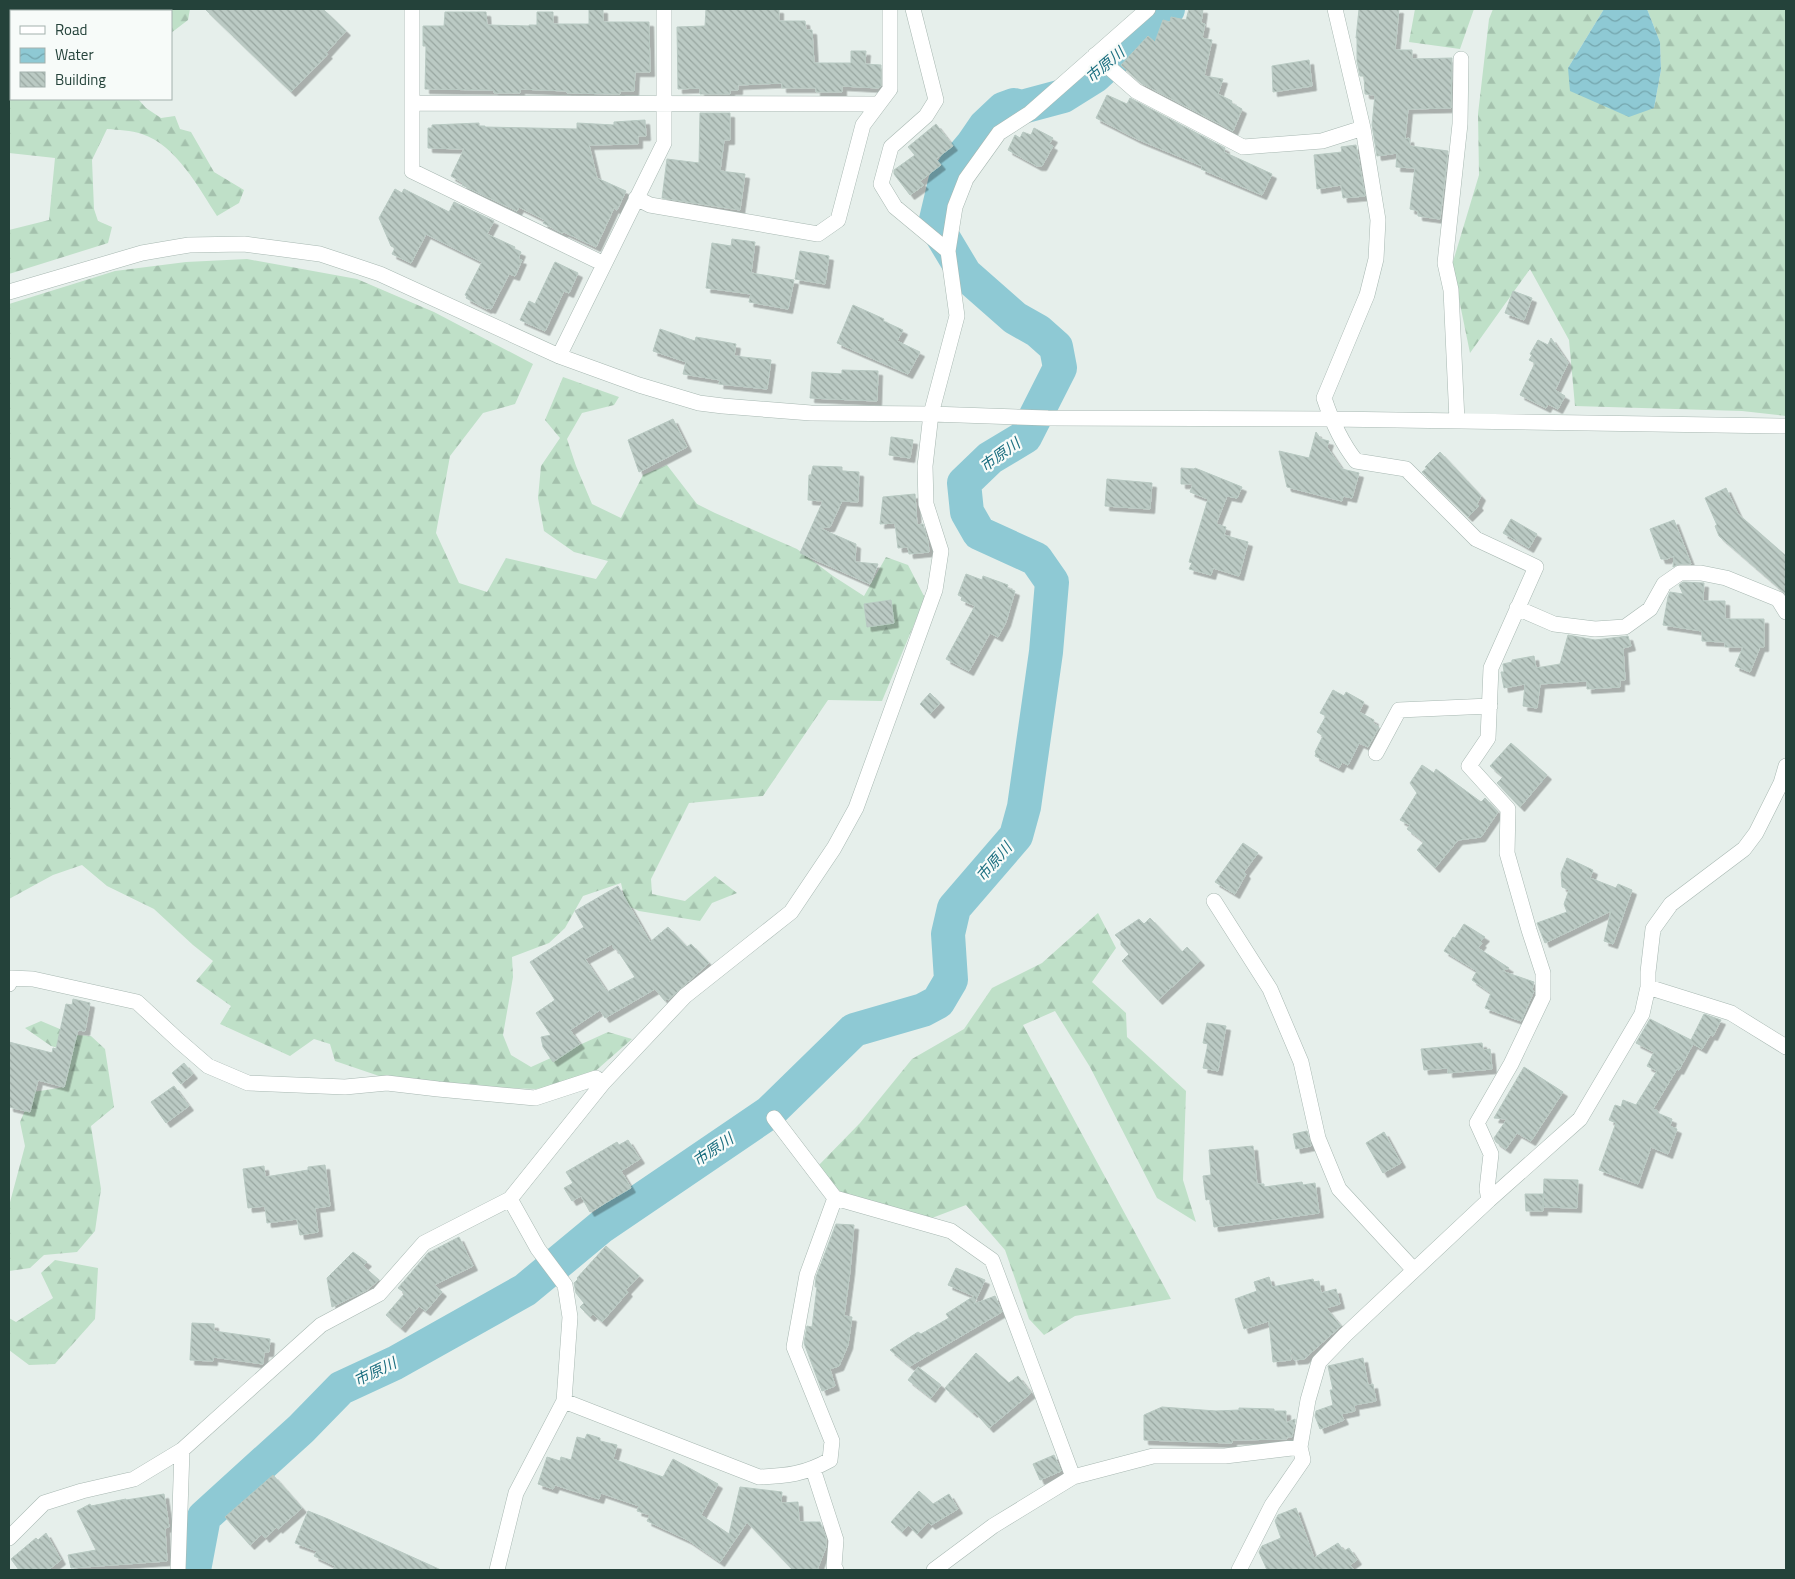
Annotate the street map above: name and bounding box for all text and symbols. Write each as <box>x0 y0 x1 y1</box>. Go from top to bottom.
legend <box>10 10 172 100</box>
text: Road <box>55 18 87 41</box>
water label: 市原川 <box>1080 40 1131 88</box>
text: Water <box>55 43 94 66</box>
text: Building <box>55 68 106 91</box>
water label: 市原川 <box>975 431 1026 477</box>
water label: 市原川 <box>970 836 1018 886</box>
water label: 市原川 <box>688 1126 739 1172</box>
water label: 市原川 <box>350 1350 402 1392</box>

